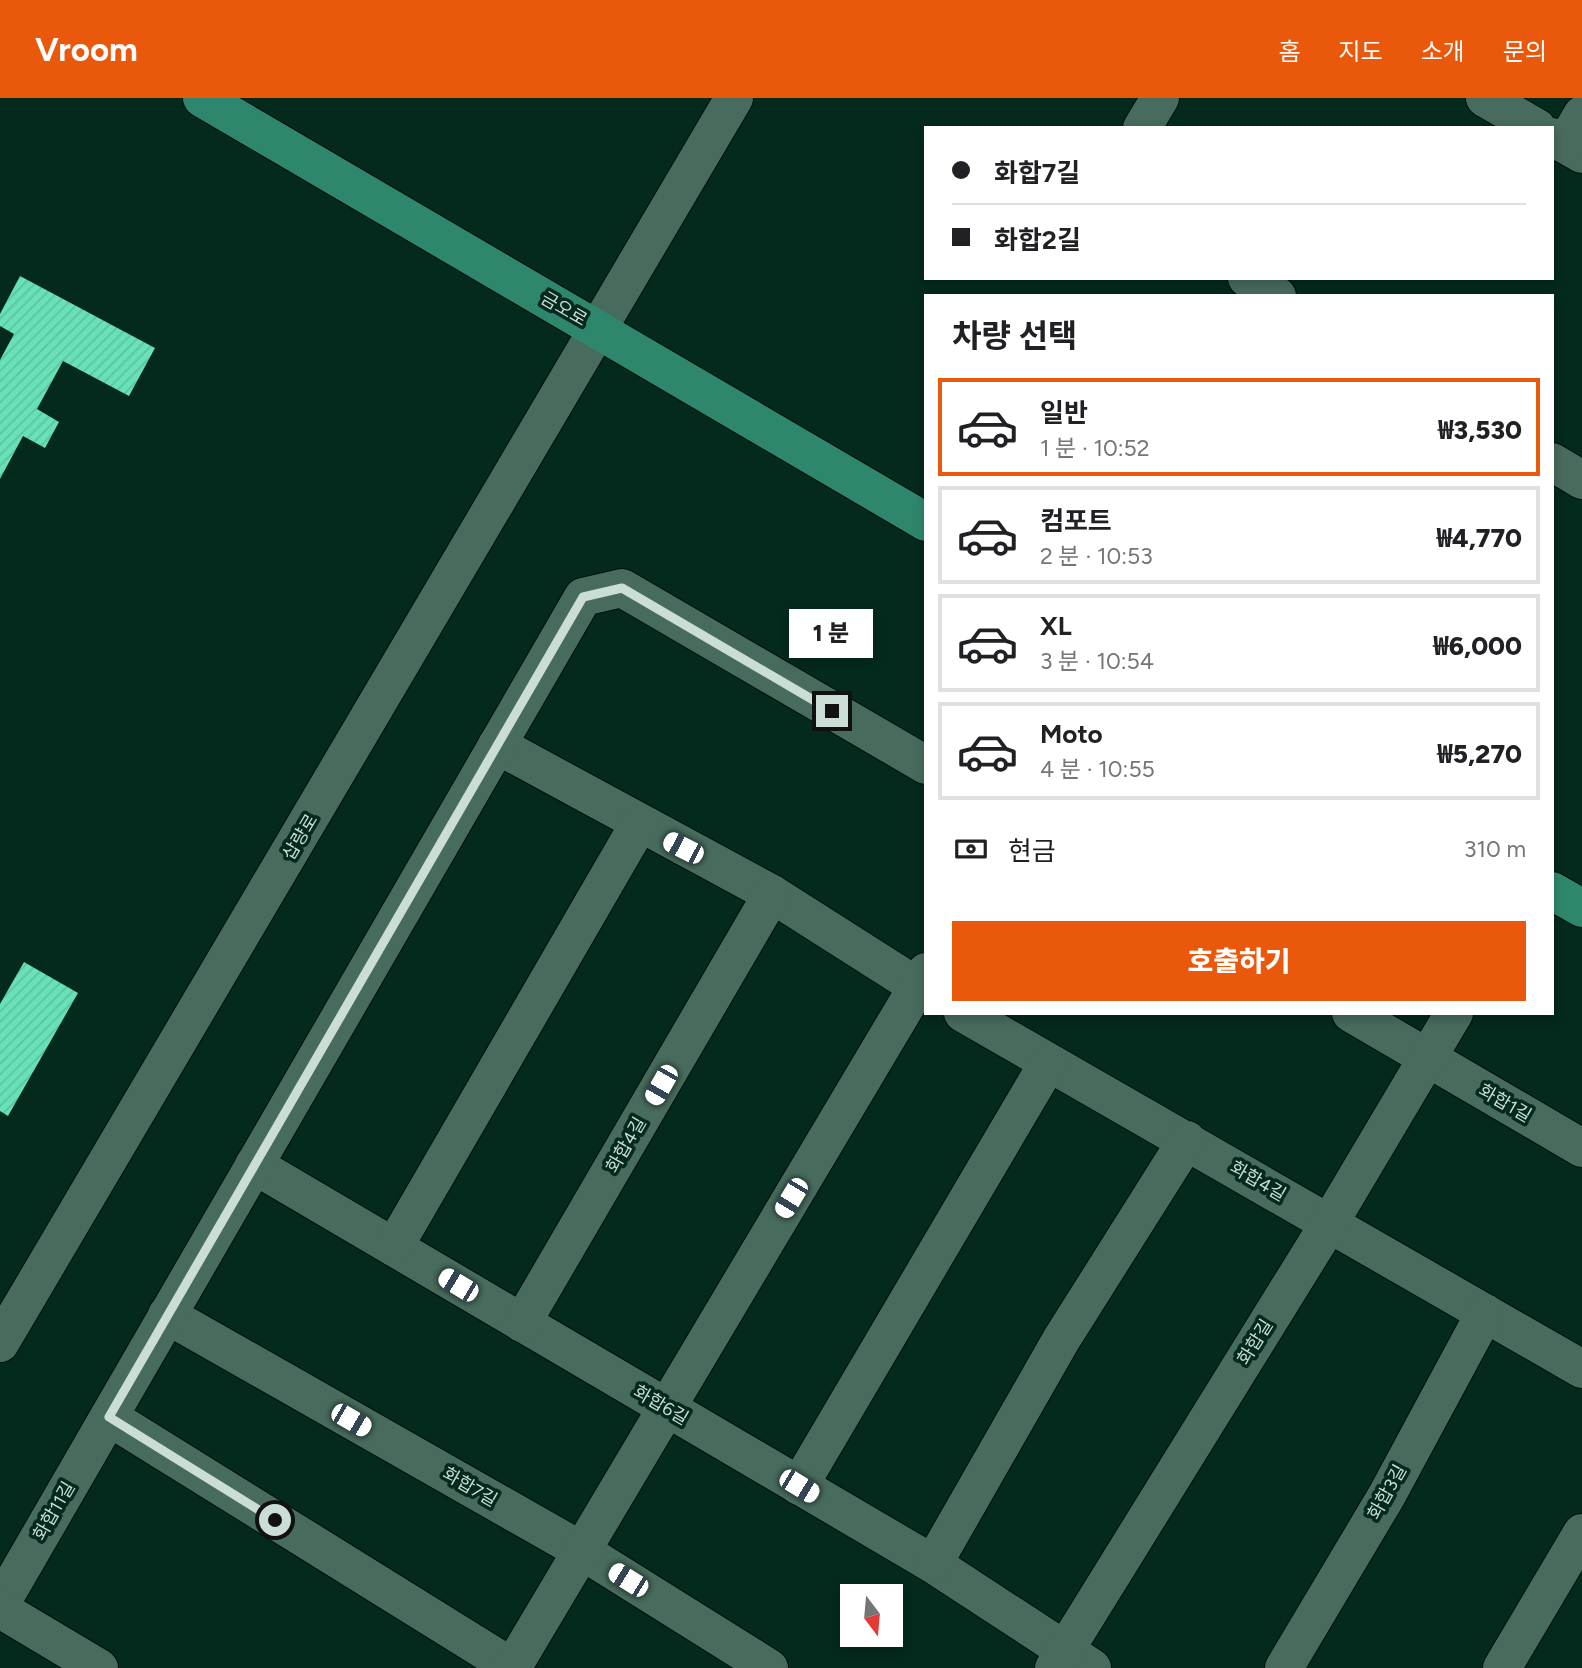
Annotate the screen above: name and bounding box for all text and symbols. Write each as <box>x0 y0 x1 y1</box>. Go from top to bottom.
text: Vroom <box>35 30 138 69</box>
text: 홈 <box>1278 37 1300 66</box>
text: 지도 <box>1338 37 1383 66</box>
text: 소개 <box>1421 37 1465 66</box>
text: 문의 <box>1503 37 1547 66</box>
text: 화합7길 <box>994 157 1080 189</box>
text: 화합2길 <box>994 224 1081 256</box>
street label: 금오로 <box>537 287 591 331</box>
text: 차량 선택 <box>952 317 1077 355</box>
icon: car <box>956 396 1019 459</box>
text: 일반 <box>1040 397 1088 429</box>
text: ₩3,530 <box>1438 414 1522 446</box>
text: 1 분 · 10:52 <box>1040 434 1150 462</box>
icon: car <box>956 504 1019 567</box>
text: 컴포트 <box>1040 505 1112 537</box>
text: ₩4,770 <box>1436 522 1522 554</box>
text: 2 분 · 10:53 <box>1040 542 1153 570</box>
callout: 1 분 <box>790 610 874 658</box>
text: XL <box>1040 610 1072 642</box>
icon: car <box>956 612 1019 675</box>
text: 1 분 <box>813 619 849 647</box>
text: ₩6,000 <box>1433 630 1522 662</box>
text: 3 분 · 10:54 <box>1040 647 1154 675</box>
route end <box>816 695 848 727</box>
text: Moto <box>1040 718 1103 750</box>
icon: car <box>956 720 1019 783</box>
text: ₩5,270 <box>1437 738 1522 770</box>
text: 4 분 · 10:55 <box>1040 755 1155 783</box>
street label: 삽량로 <box>278 810 322 864</box>
car <box>660 829 707 867</box>
icon: cash <box>952 830 990 868</box>
text: 현금 <box>1008 835 1056 867</box>
text: 310 m <box>1464 835 1526 863</box>
button: 호출하기 <box>952 921 1526 1001</box>
car <box>642 1062 681 1108</box>
street label: 화합1길 <box>1475 1079 1535 1127</box>
street label: 화합4길 <box>601 1113 651 1177</box>
street label: 화합4길 <box>1226 1156 1290 1206</box>
car <box>772 1175 811 1221</box>
car <box>435 1265 482 1305</box>
street label: 화합길 <box>1233 1315 1277 1369</box>
street label: 화합6길 <box>630 1381 692 1429</box>
car <box>328 1400 375 1440</box>
street label: 화합3길 <box>1363 1461 1411 1523</box>
street label: 화합7길 <box>439 1463 501 1511</box>
car <box>776 1466 823 1506</box>
street label: 화합11길 <box>28 1478 80 1544</box>
route start <box>259 1504 291 1536</box>
car <box>605 1560 652 1600</box>
north arrow <box>840 1584 903 1647</box>
map controls <box>840 1584 903 1647</box>

